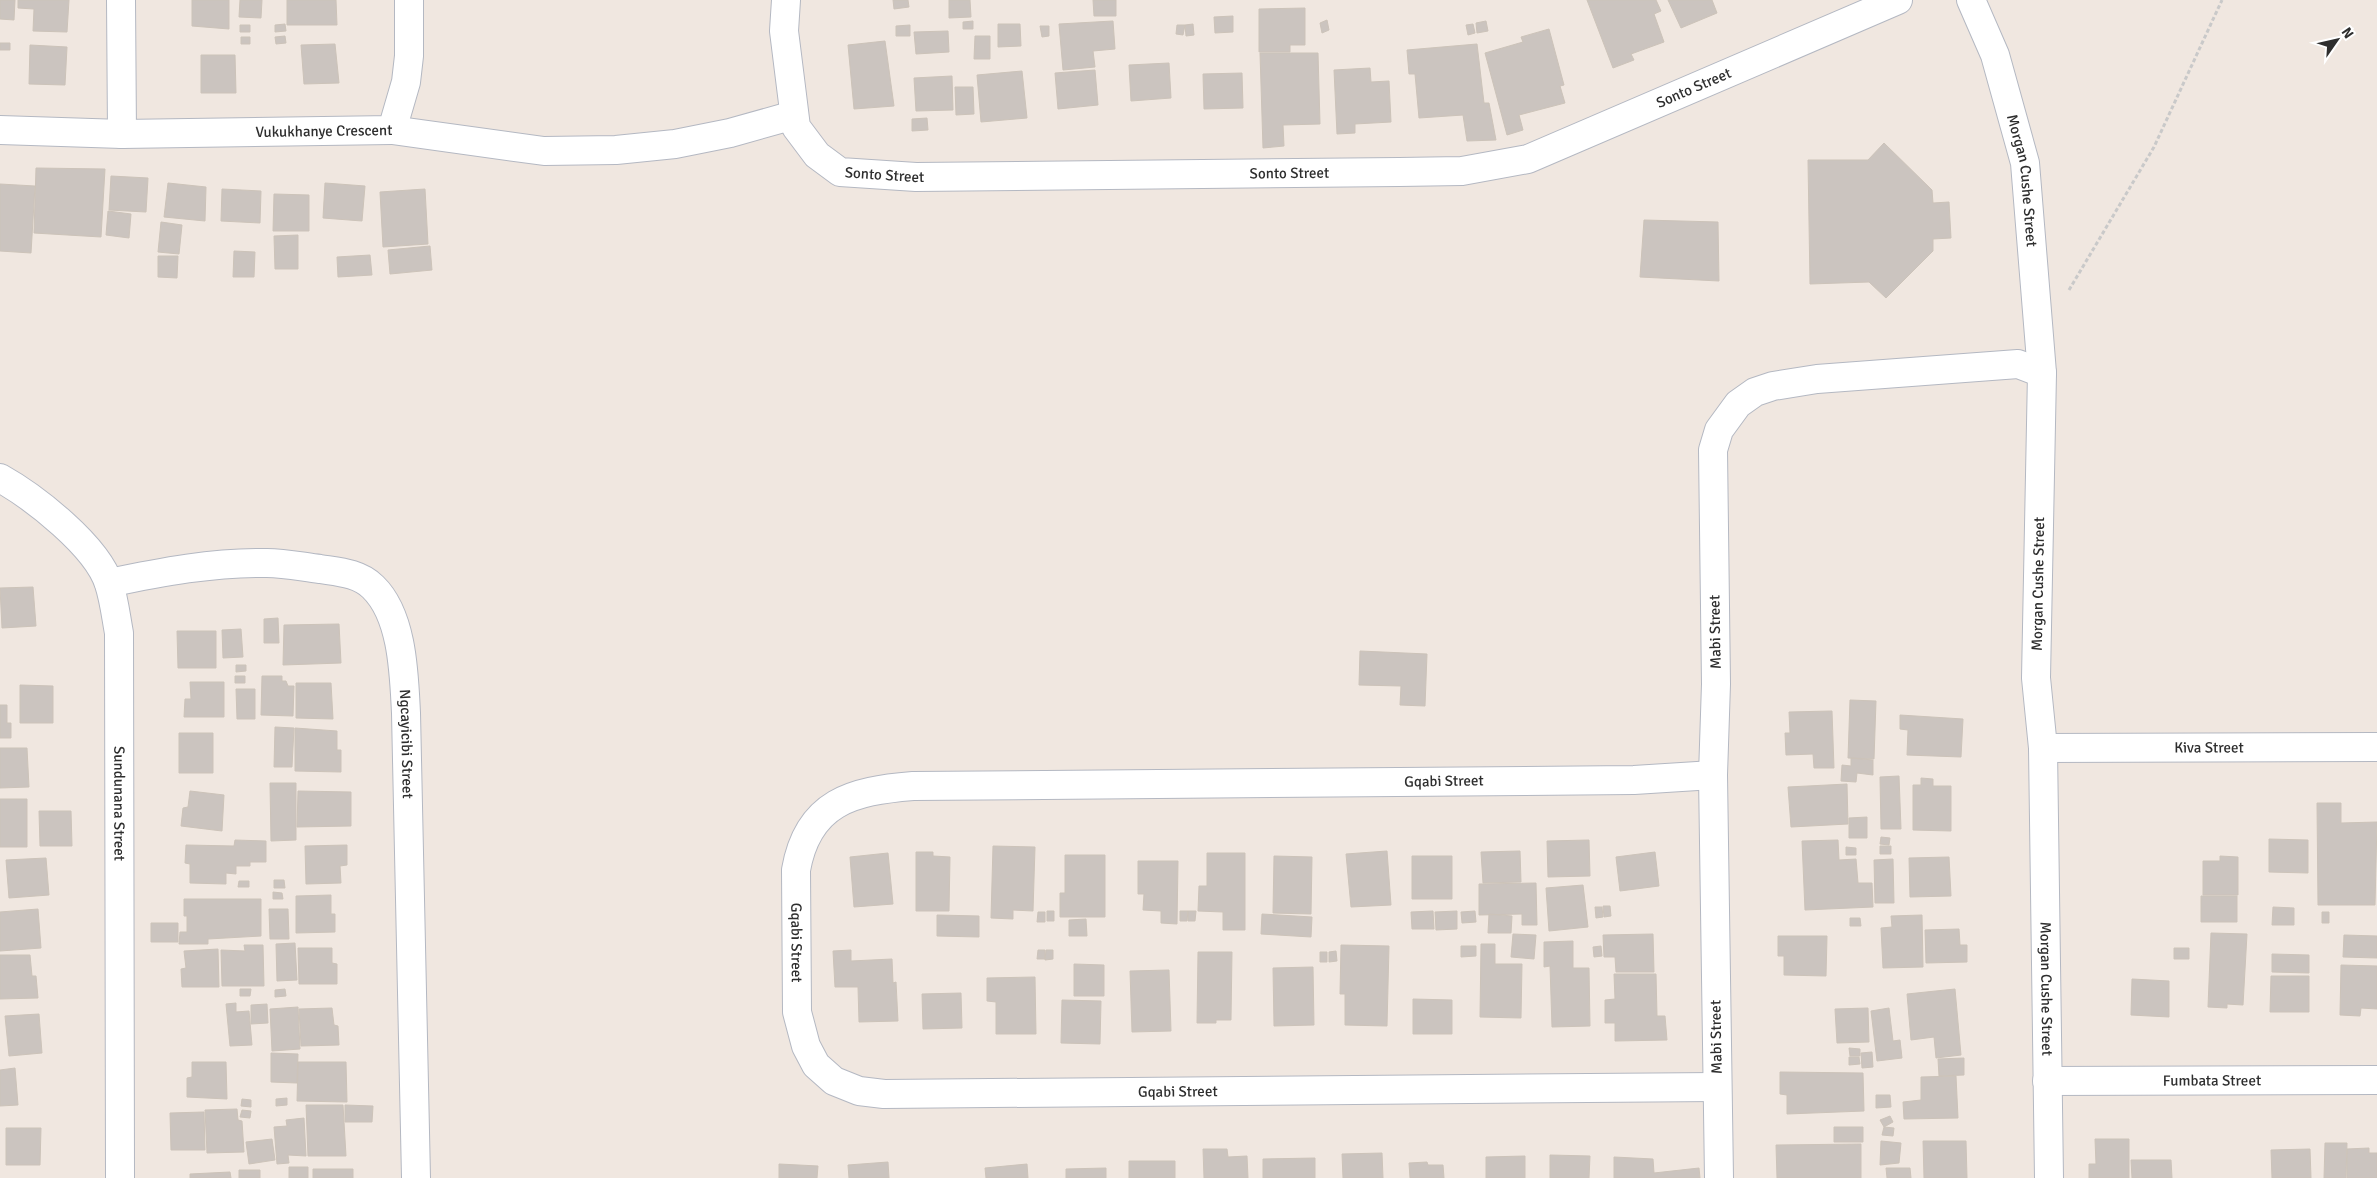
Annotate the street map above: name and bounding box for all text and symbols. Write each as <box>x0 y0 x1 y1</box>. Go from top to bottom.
north arrow <box>2312 15 2362 65</box>
text: N <box>2338 24 2357 42</box>
street label: Sonto Street <box>1653 64 1734 112</box>
street label: Morgan Cushe Street <box>2003 112 2041 247</box>
street label: Vukukhanye Crescent <box>255 121 393 141</box>
street label: Sonto Street <box>844 163 924 186</box>
street label: Sonto Street <box>1249 164 1329 183</box>
street label: Morgan Cushe Street <box>2028 517 2048 651</box>
street label: Mabi Street <box>1705 595 1725 669</box>
street label: Ngcayicibi Street <box>396 689 417 799</box>
street label: Kiva Street <box>2174 738 2244 757</box>
street label: Sundunana Street <box>110 746 128 861</box>
street label: Gqabi Street <box>1404 771 1484 791</box>
street label: Gqabi Street <box>787 903 806 983</box>
street label: Morgan Cushe Street <box>2036 922 2056 1056</box>
street label: Mabi Street <box>1706 1000 1726 1074</box>
street label: Fumbata Street <box>2163 1071 2261 1090</box>
street label: Gqabi Street <box>1138 1082 1218 1101</box>

